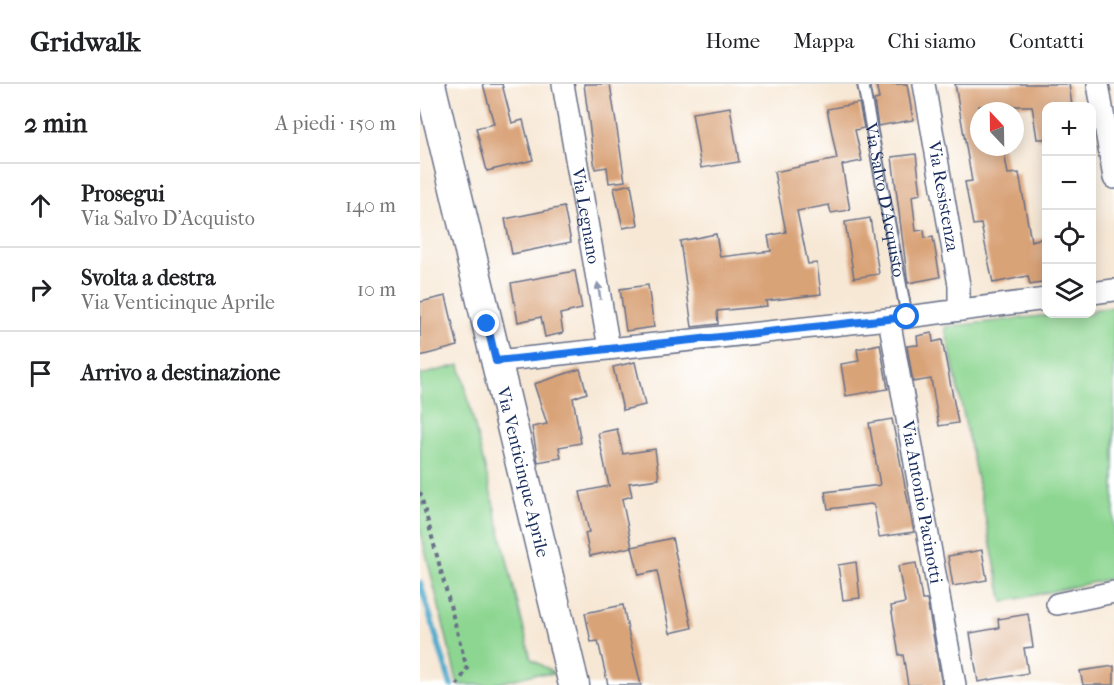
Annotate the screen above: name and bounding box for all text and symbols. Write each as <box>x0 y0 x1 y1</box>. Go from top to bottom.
text: Gridwalk <box>30 25 141 58</box>
text: Home <box>706 29 760 53</box>
text: Mappa <box>793 29 855 53</box>
text: Chi siamo <box>888 29 976 53</box>
text: Contatti <box>1009 29 1084 53</box>
north arrow <box>970 102 1024 156</box>
map controls <box>1042 102 1096 318</box>
button: + <box>1042 102 1096 156</box>
text: 2 min <box>24 108 87 139</box>
text: A piedi · 150 m <box>275 112 396 135</box>
street label: Via Salvo D'Acquisto <box>860 120 910 279</box>
street label: Via Resistenza <box>923 139 964 254</box>
button: − <box>1042 156 1096 210</box>
street label: Via Legnano <box>567 165 605 266</box>
text: Prosegui <box>81 181 165 207</box>
icon: ahead <box>24 189 57 222</box>
text: 140 m <box>345 194 396 217</box>
text: Via Salvo D'Acquisto <box>81 207 255 230</box>
button: locate <box>1042 210 1096 264</box>
button: layers <box>1042 264 1096 318</box>
text: Svolta a destra <box>81 265 215 291</box>
icon: right <box>24 273 57 306</box>
text: 10 m <box>357 278 396 301</box>
one-way arrow <box>594 281 603 300</box>
text: Via Venticinque Aprile <box>81 291 275 314</box>
route start <box>893 303 919 329</box>
route end <box>473 310 499 336</box>
icon: arrive <box>24 357 57 390</box>
text: Arrivo a destinazione <box>81 360 280 386</box>
street label: Via Venticinque Aprile <box>492 384 554 559</box>
street label: Via Antonio Pacinotti <box>897 418 947 586</box>

